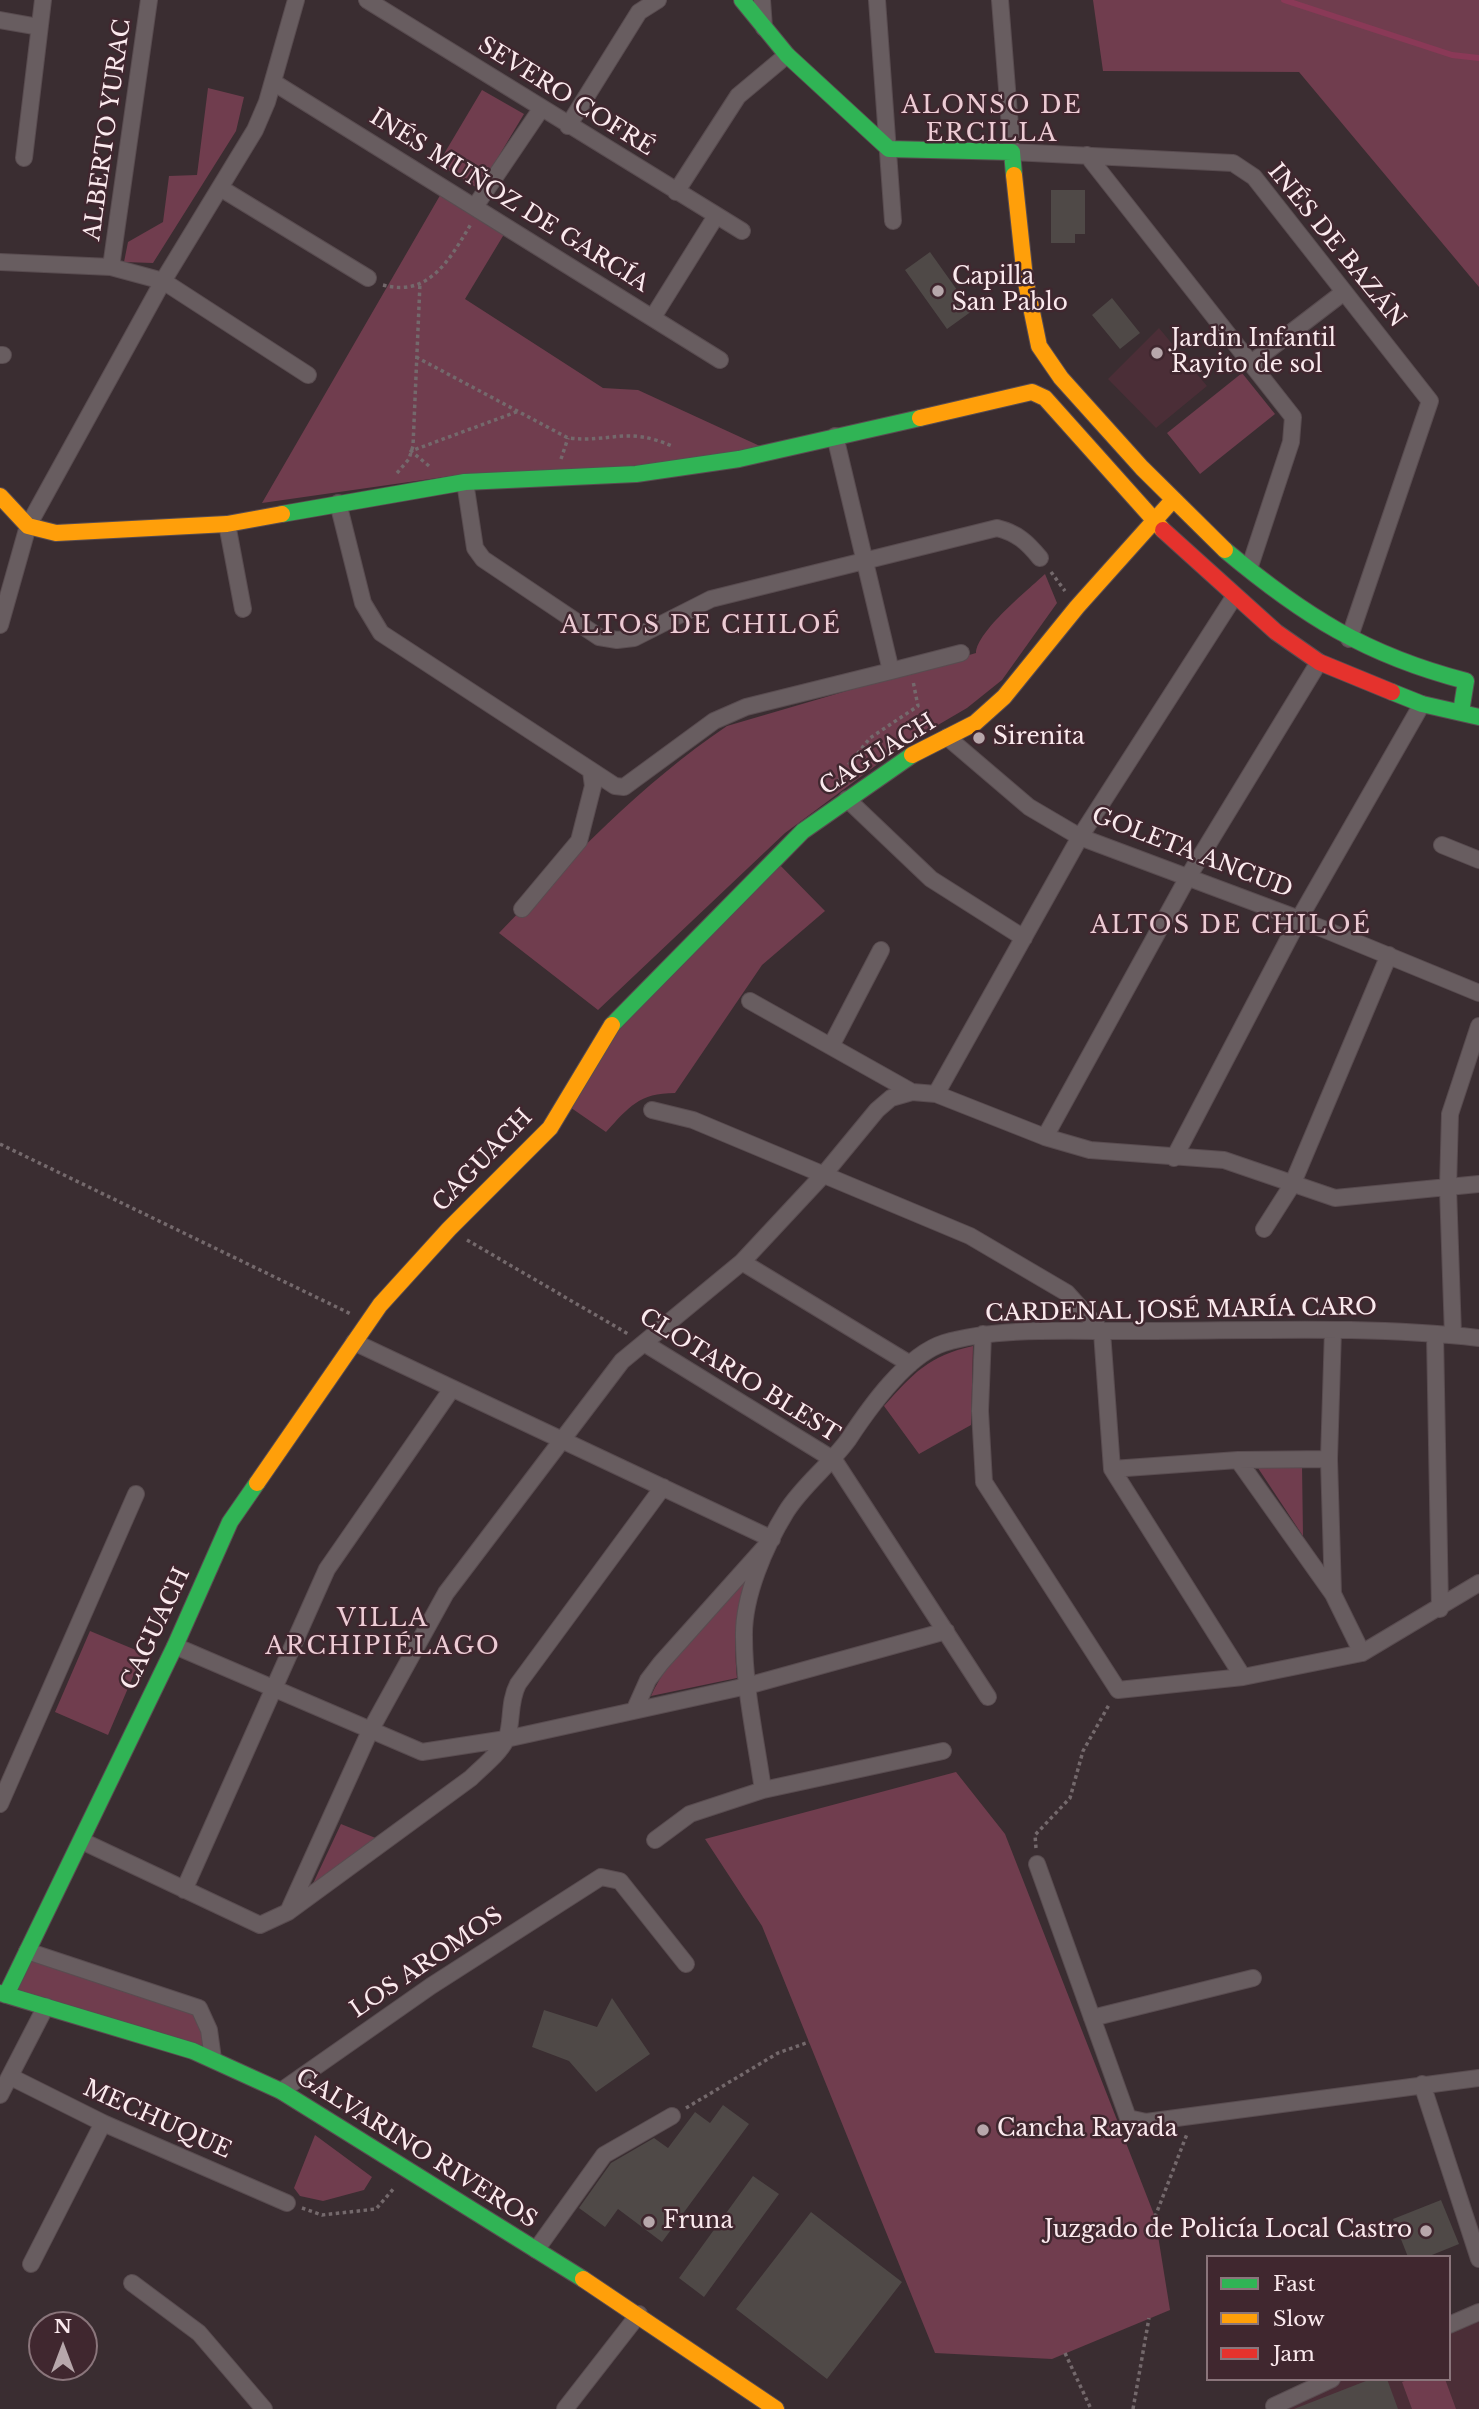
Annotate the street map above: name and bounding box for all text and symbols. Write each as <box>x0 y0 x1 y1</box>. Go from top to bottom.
street label: ALBERTO YURAC <box>79 17 137 243</box>
street label: SEVERO COFRÉ <box>473 32 659 162</box>
district label: ALONSO DE ERCILLA <box>903 92 1081 148</box>
street label: INÉS MUÑOZ DE GARCÍA <box>364 103 654 299</box>
street label: INÉS DE BAZÁN <box>1261 158 1411 334</box>
place label: Capilla San Pablo <box>952 264 1068 318</box>
marker: Capilla San Pablo <box>930 283 946 299</box>
place label: Jardin Infantil Rayito de sol <box>1171 326 1336 380</box>
marker: Jardin Infantil Rayito de sol <box>1149 345 1165 361</box>
district label: ALTOS DE CHILOÉ <box>562 612 840 640</box>
street label: CAGUACH <box>815 708 941 802</box>
place label: Sirenita <box>993 724 1085 752</box>
marker: Sirenita <box>971 730 987 746</box>
street label: GOLETA ANCUD <box>1088 802 1296 904</box>
district label: ALTOS DE CHILOÉ <box>1092 912 1370 940</box>
street label: CAGUACH <box>427 1104 539 1218</box>
street label: CARDENAL JOSÉ MARÍA CARO <box>985 1294 1377 1328</box>
street label: CLOTARIO BLEST <box>634 1303 844 1449</box>
street label: CAGUACH <box>116 1564 196 1694</box>
district label: VILLA ARCHIPIÉLAGO <box>267 1605 499 1661</box>
street label: LOS AROMOS <box>345 1902 509 2024</box>
street label: GALVARINO RIVEROS <box>290 2063 542 2235</box>
street label: MECHUQUE <box>79 2075 235 2165</box>
place label: Cancha Rayada <box>997 2116 1177 2144</box>
marker: Cancha Rayada <box>975 2122 991 2138</box>
place label: Fruna <box>663 2208 733 2236</box>
marker: Fruna <box>641 2214 657 2230</box>
place label: Juzgado de Policía Local Castro <box>1044 2217 1412 2245</box>
marker: Juzgado de Policía Local Castro <box>1418 2223 1434 2239</box>
legend <box>1206 2255 1451 2381</box>
text: Fast <box>1273 2271 1315 2297</box>
text: Slow <box>1273 2306 1325 2332</box>
north arrow <box>28 2311 98 2381</box>
text: N <box>54 2315 72 2338</box>
text: Jam <box>1273 2341 1315 2367</box>

